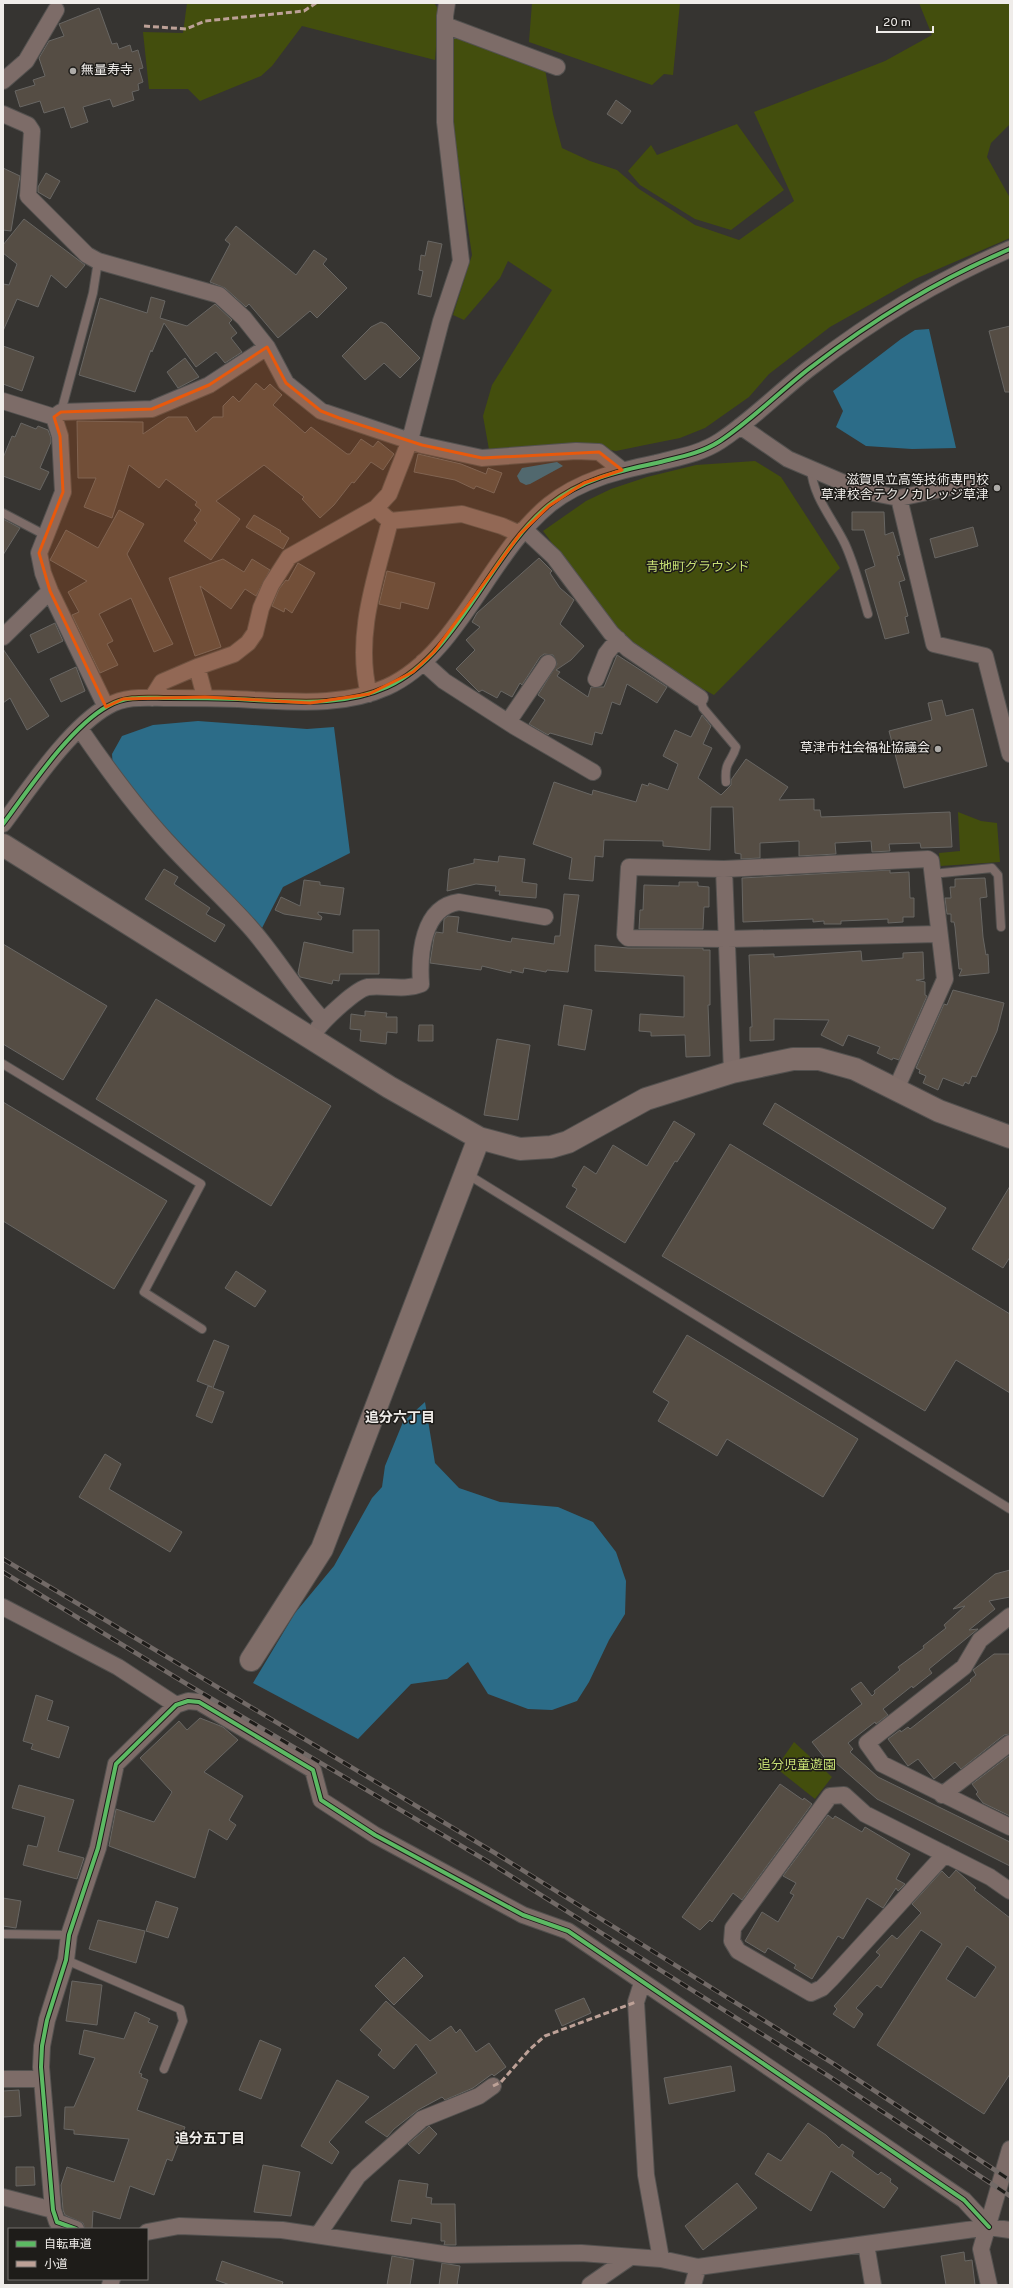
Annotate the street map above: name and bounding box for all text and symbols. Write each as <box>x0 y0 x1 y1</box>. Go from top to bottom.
scale bar <box>877 8 933 34</box>
text: 20 m <box>883 15 911 31</box>
place label: 無量寿寺 <box>81 63 133 79</box>
marker: 無量寿寺 <box>68 66 78 76</box>
place label: 滋賀県立高等技術専門校 草津校舎テクノカレッジ草津 <box>821 472 989 504</box>
marker: 滋賀県立高等技術専門校 草津校舎テクノカレッジ草津 <box>992 483 1002 493</box>
park label: 青地町グラウンド <box>646 560 750 576</box>
place label: 草津市社会福祉協議会 <box>800 740 930 757</box>
marker: 草津市社会福祉協議会 <box>933 744 943 754</box>
district label: 追分六丁目 <box>365 1410 435 1427</box>
park label: 追分児童遊園 <box>758 1757 836 1774</box>
district label: 追分五丁目 <box>175 2131 245 2148</box>
legend <box>8 2228 148 2280</box>
text: 自転車道 <box>44 2237 92 2253</box>
text: 小道 <box>44 2257 68 2273</box>

